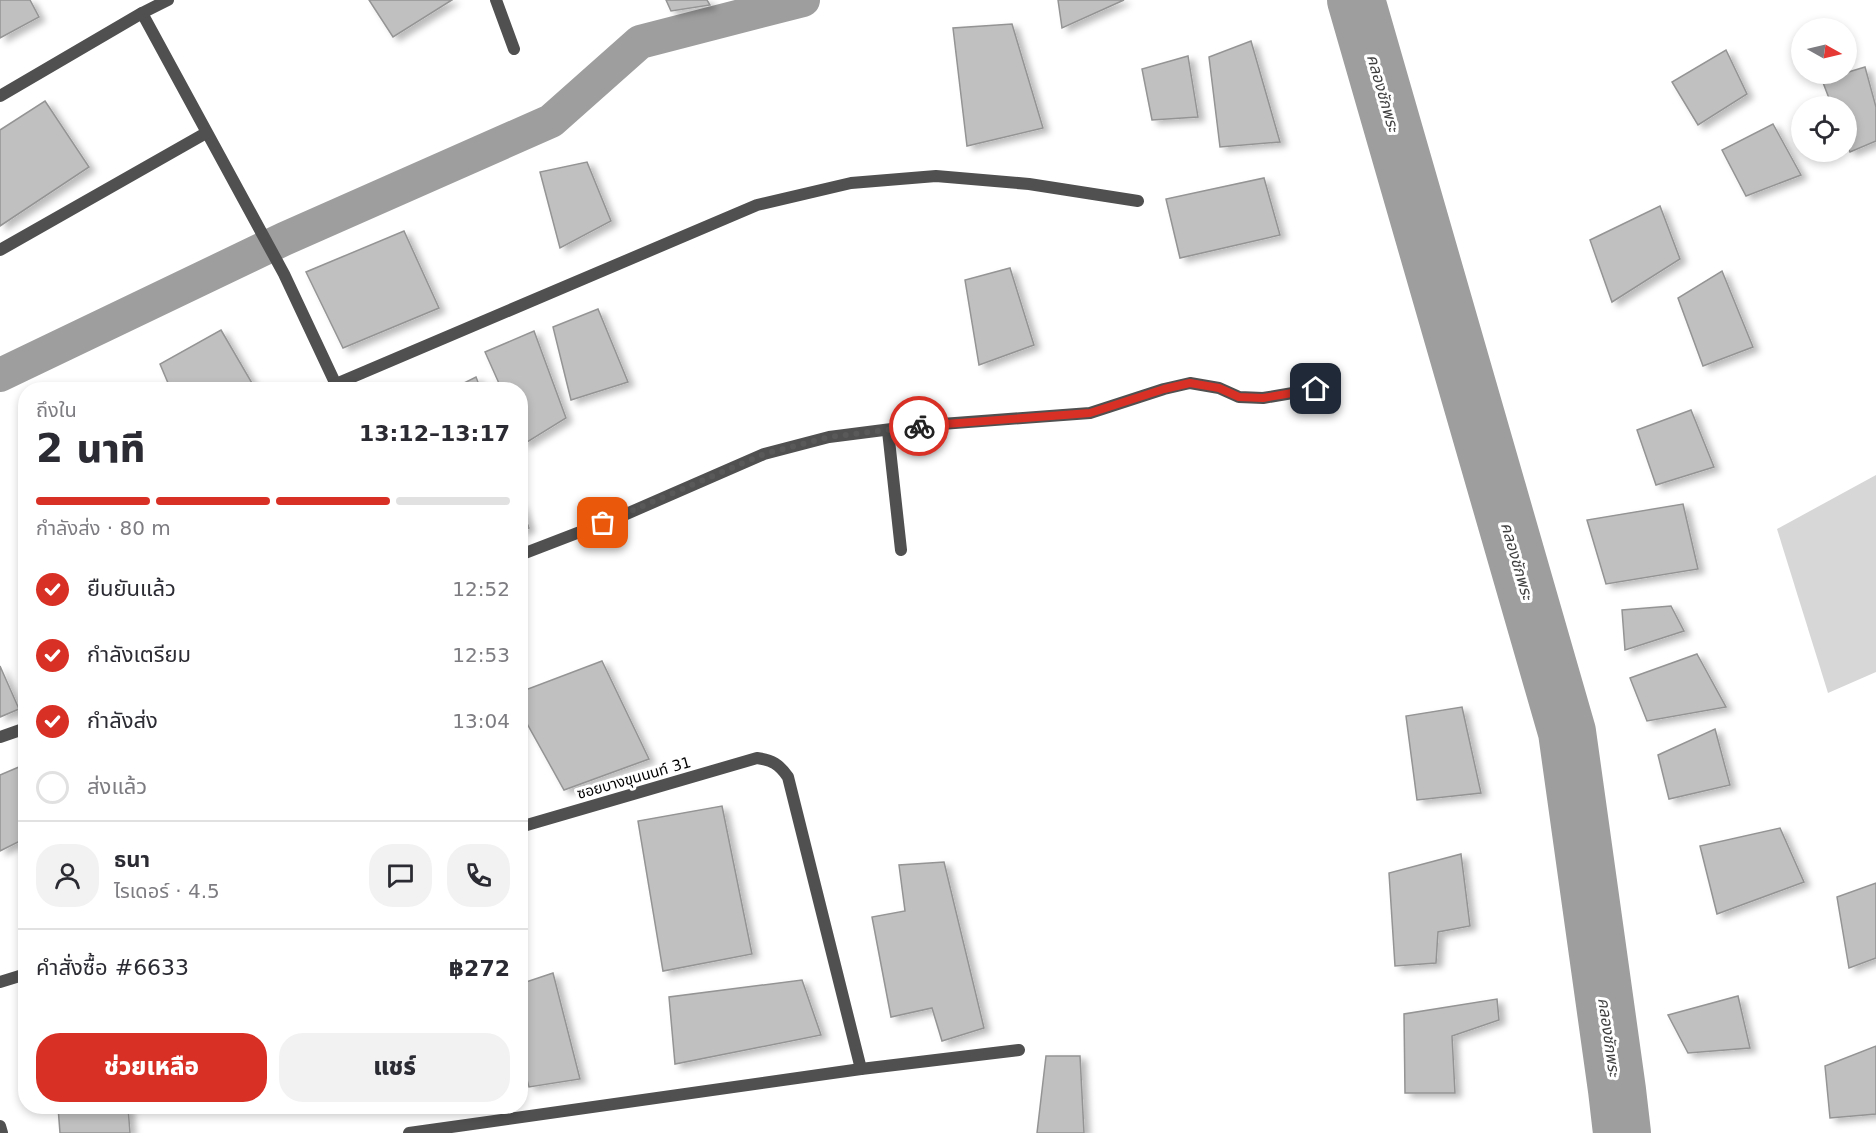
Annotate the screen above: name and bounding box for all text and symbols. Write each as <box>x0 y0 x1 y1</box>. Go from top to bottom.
north arrow <box>1791 18 1857 84</box>
map controls <box>1791 18 1857 162</box>
water label: คลองชักพระ <box>1363 52 1404 135</box>
button: locate <box>1791 96 1857 162</box>
pin <box>1290 363 1341 414</box>
icon: home <box>1299 372 1332 405</box>
courier <box>889 396 949 456</box>
text: ถึงใน <box>36 398 77 422</box>
icon: bike <box>903 410 936 443</box>
text: 13:12–13:17 <box>359 421 510 446</box>
text: 2 นาที <box>36 426 145 471</box>
pin <box>577 497 628 548</box>
icon: bag <box>586 506 619 539</box>
text: กำลังส่ง · 80 m <box>36 516 171 540</box>
water label: คลองชักพระ <box>1497 520 1538 603</box>
icon: check <box>36 573 69 606</box>
text: ยืนยันแล้ว <box>87 576 176 601</box>
text: 12:52 <box>452 577 510 601</box>
icon: check <box>36 639 69 672</box>
text: กำลังเตรียม <box>87 642 191 667</box>
text: 12:53 <box>452 643 510 667</box>
icon: check <box>36 705 69 738</box>
text: กำลังส่ง <box>87 708 158 733</box>
text: 13:04 <box>452 709 510 733</box>
street label: ซอยบางขุนนนท์ 31 <box>575 753 693 803</box>
text: ส่งแล้ว <box>87 774 147 799</box>
button: person <box>36 844 99 907</box>
button: chat <box>369 844 432 907</box>
button: phone <box>447 844 510 907</box>
text: ธนา <box>114 847 150 872</box>
text: ไรเดอร์ · 4.5 <box>114 879 220 903</box>
text: คำสั่งซื้อ #6633 <box>36 955 189 980</box>
text: ฿272 <box>449 956 510 981</box>
water label: คลองชักพระ <box>1594 996 1624 1079</box>
button: ช่วยเหลือ <box>36 1033 267 1102</box>
button: แชร์ <box>279 1033 510 1102</box>

